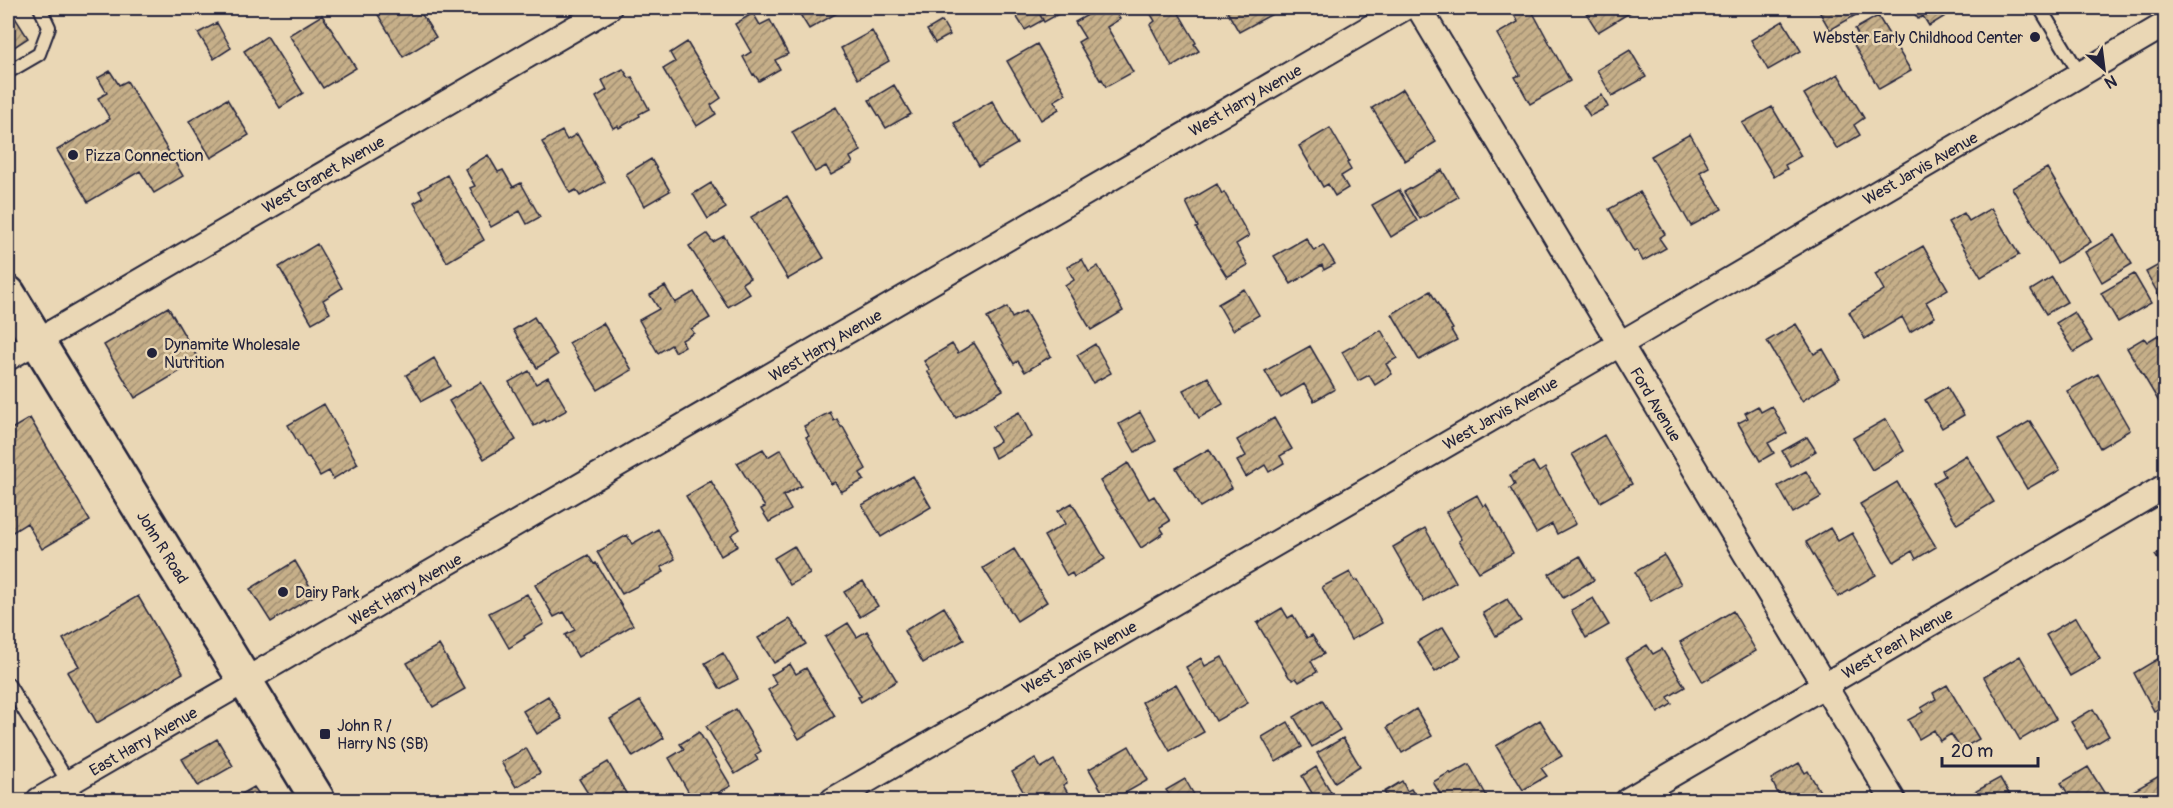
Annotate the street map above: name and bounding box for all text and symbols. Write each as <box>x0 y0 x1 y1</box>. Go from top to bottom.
place label: Webster Early Childhood Center <box>1813 28 2023 48</box>
marker: Webster Early Childhood Center <box>2028 30 2042 44</box>
north arrow <box>2074 39 2134 99</box>
street label: West Harry Avenue <box>1185 60 1306 141</box>
text: N <box>2101 70 2120 93</box>
street label: West Jarvis Avenue <box>1860 128 1982 210</box>
street label: West Granet Avenue <box>259 132 388 218</box>
place label: Pizza Connection <box>85 146 203 166</box>
marker: Pizza Connection <box>66 148 80 162</box>
street label: West Harry Avenue <box>765 305 886 386</box>
place label: Dynamite Wholesale Nutrition <box>164 335 300 373</box>
marker: Dynamite Wholesale Nutrition <box>145 346 159 360</box>
street label: Ford Avenue <box>1625 364 1685 445</box>
street label: West Jarvis Avenue <box>1440 373 1562 455</box>
street label: John R Road <box>132 507 192 588</box>
street label: West Harry Avenue <box>345 549 466 630</box>
place label: Dairy Park <box>295 583 360 603</box>
marker: Dairy Park <box>276 585 290 599</box>
street label: West Pearl Avenue <box>1838 604 1957 684</box>
street label: West Jarvis Avenue <box>1019 617 1141 699</box>
street label: East Harry Avenue <box>86 703 201 781</box>
place label: John R / Harry NS (SB) <box>337 716 429 754</box>
marker: John R / Harry NS (SB) <box>318 727 332 741</box>
scale bar <box>1942 730 2038 768</box>
text: 20 m <box>1951 740 1993 763</box>

